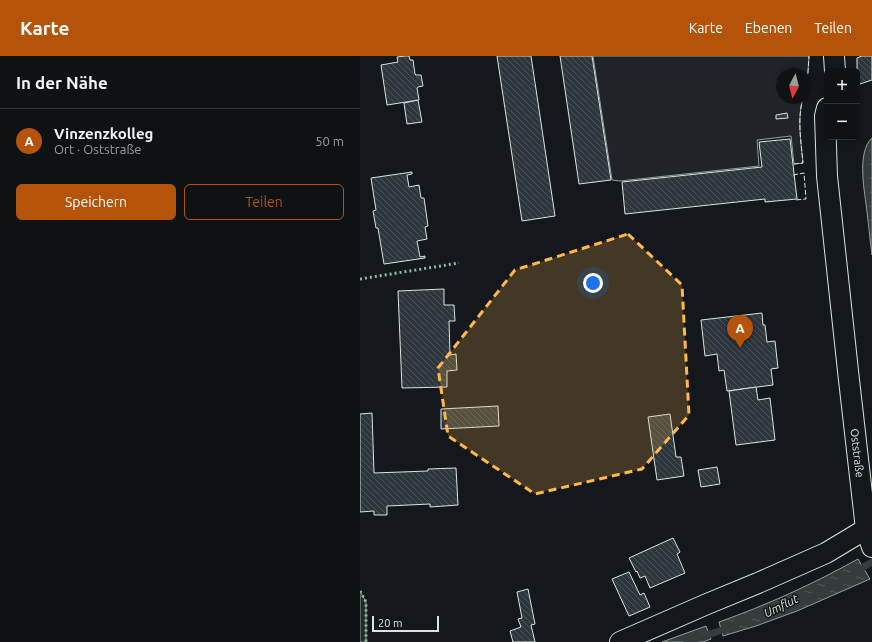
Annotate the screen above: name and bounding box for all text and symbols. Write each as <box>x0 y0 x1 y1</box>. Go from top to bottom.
text: Karte <box>20 17 69 39</box>
text: Karte <box>689 20 723 36</box>
text: Ebenen <box>745 20 792 36</box>
text: Teilen <box>814 20 852 36</box>
north arrow <box>776 68 812 104</box>
map controls <box>824 68 860 140</box>
button: + <box>824 68 860 104</box>
text: In der Nähe <box>16 73 108 92</box>
button: − <box>824 104 860 140</box>
text: Vinzenzkolleg <box>54 125 153 142</box>
text: A <box>24 134 34 148</box>
text: 50 m <box>315 134 344 148</box>
text: Ort · Oststraße <box>54 142 141 156</box>
button: Speichern <box>16 184 176 220</box>
button: Teilen <box>184 184 344 220</box>
your location <box>583 273 603 293</box>
pin: A <box>727 315 753 348</box>
street label: Oststraße <box>849 428 866 478</box>
water label: Umflut <box>761 592 801 620</box>
scale bar <box>372 614 439 633</box>
text: 20 m <box>378 617 402 629</box>

